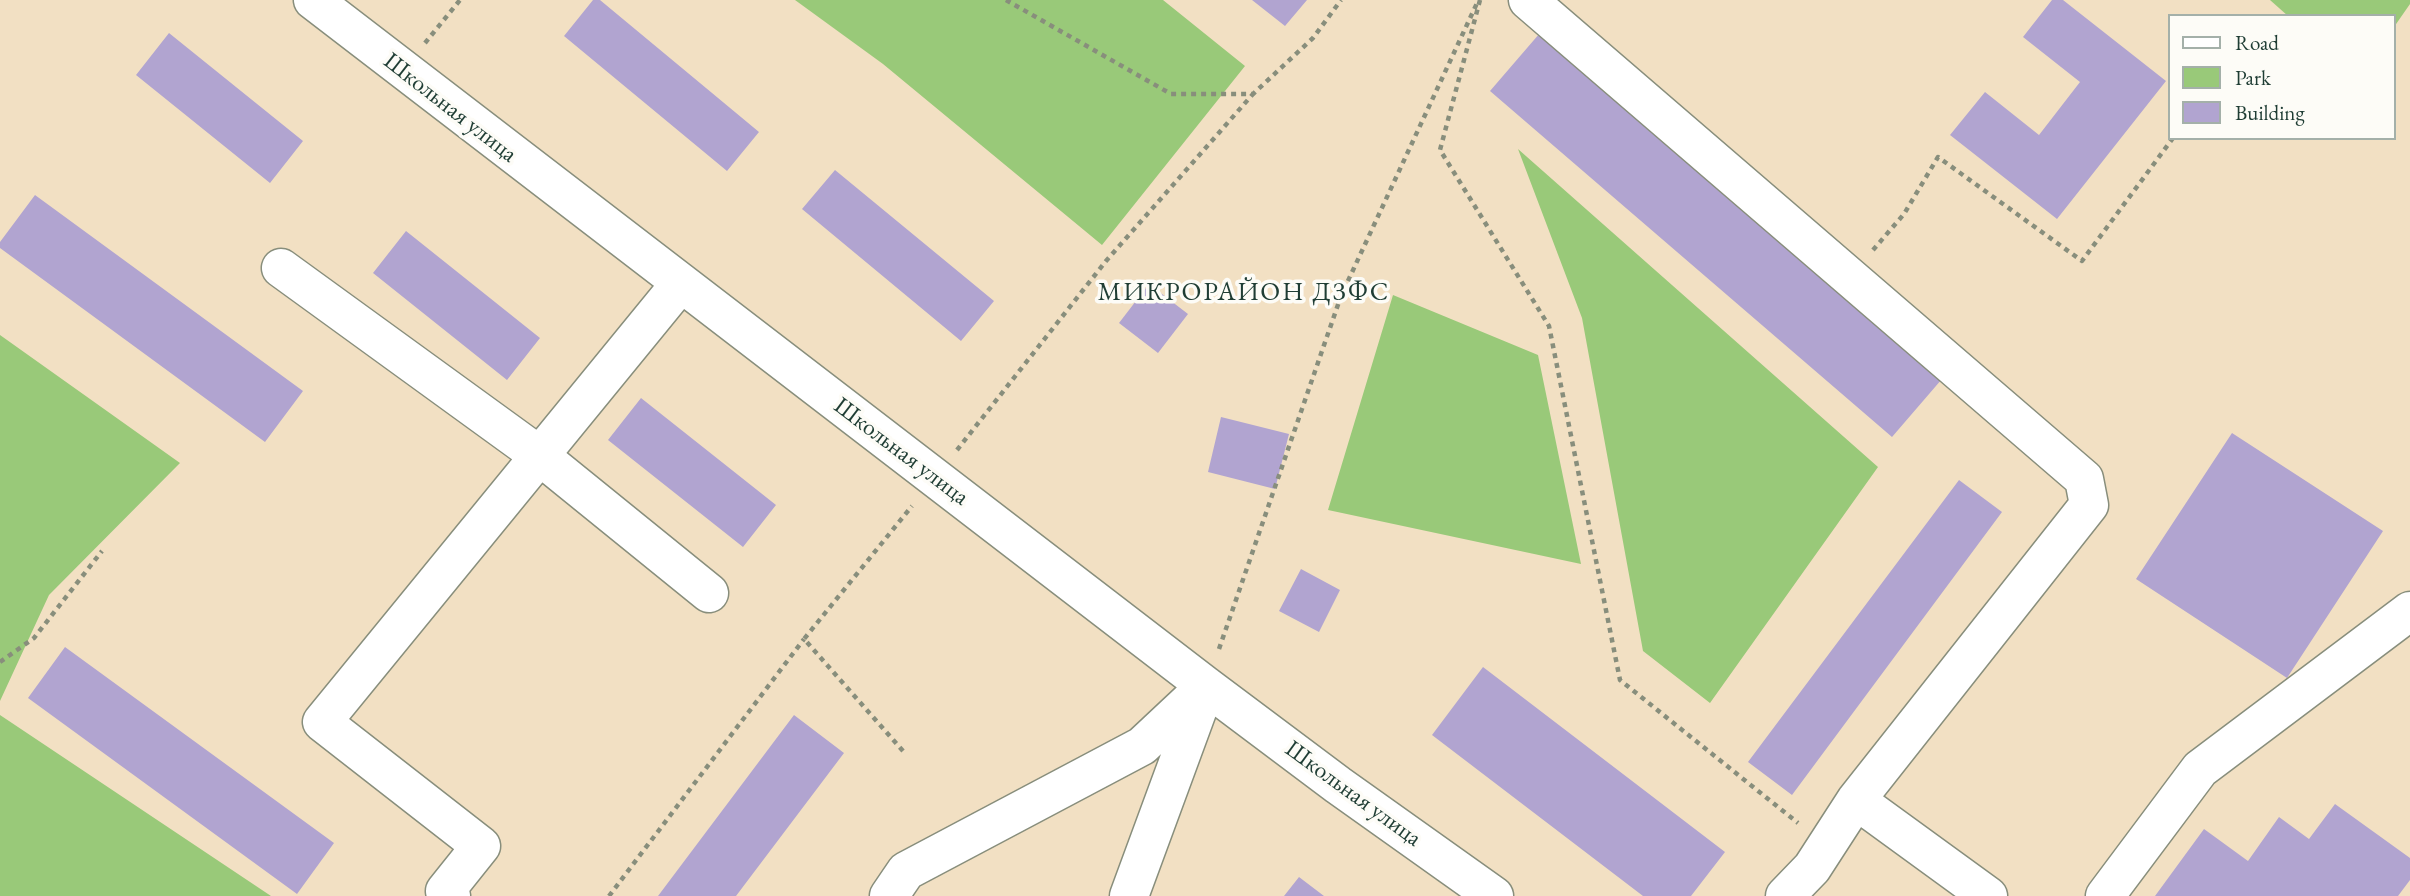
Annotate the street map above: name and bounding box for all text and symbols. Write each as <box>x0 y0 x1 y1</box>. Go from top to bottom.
legend <box>2168 14 2396 140</box>
text: Road <box>2235 29 2279 56</box>
street label: Школьная улица <box>377 47 523 169</box>
text: Park <box>2235 64 2271 91</box>
text: Building <box>2235 99 2305 126</box>
district label: МИКРОРАЙОН ДЗФС <box>1100 277 1388 309</box>
street label: Школьная улица <box>828 392 974 512</box>
street label: Школьная улица <box>1279 735 1427 853</box>

